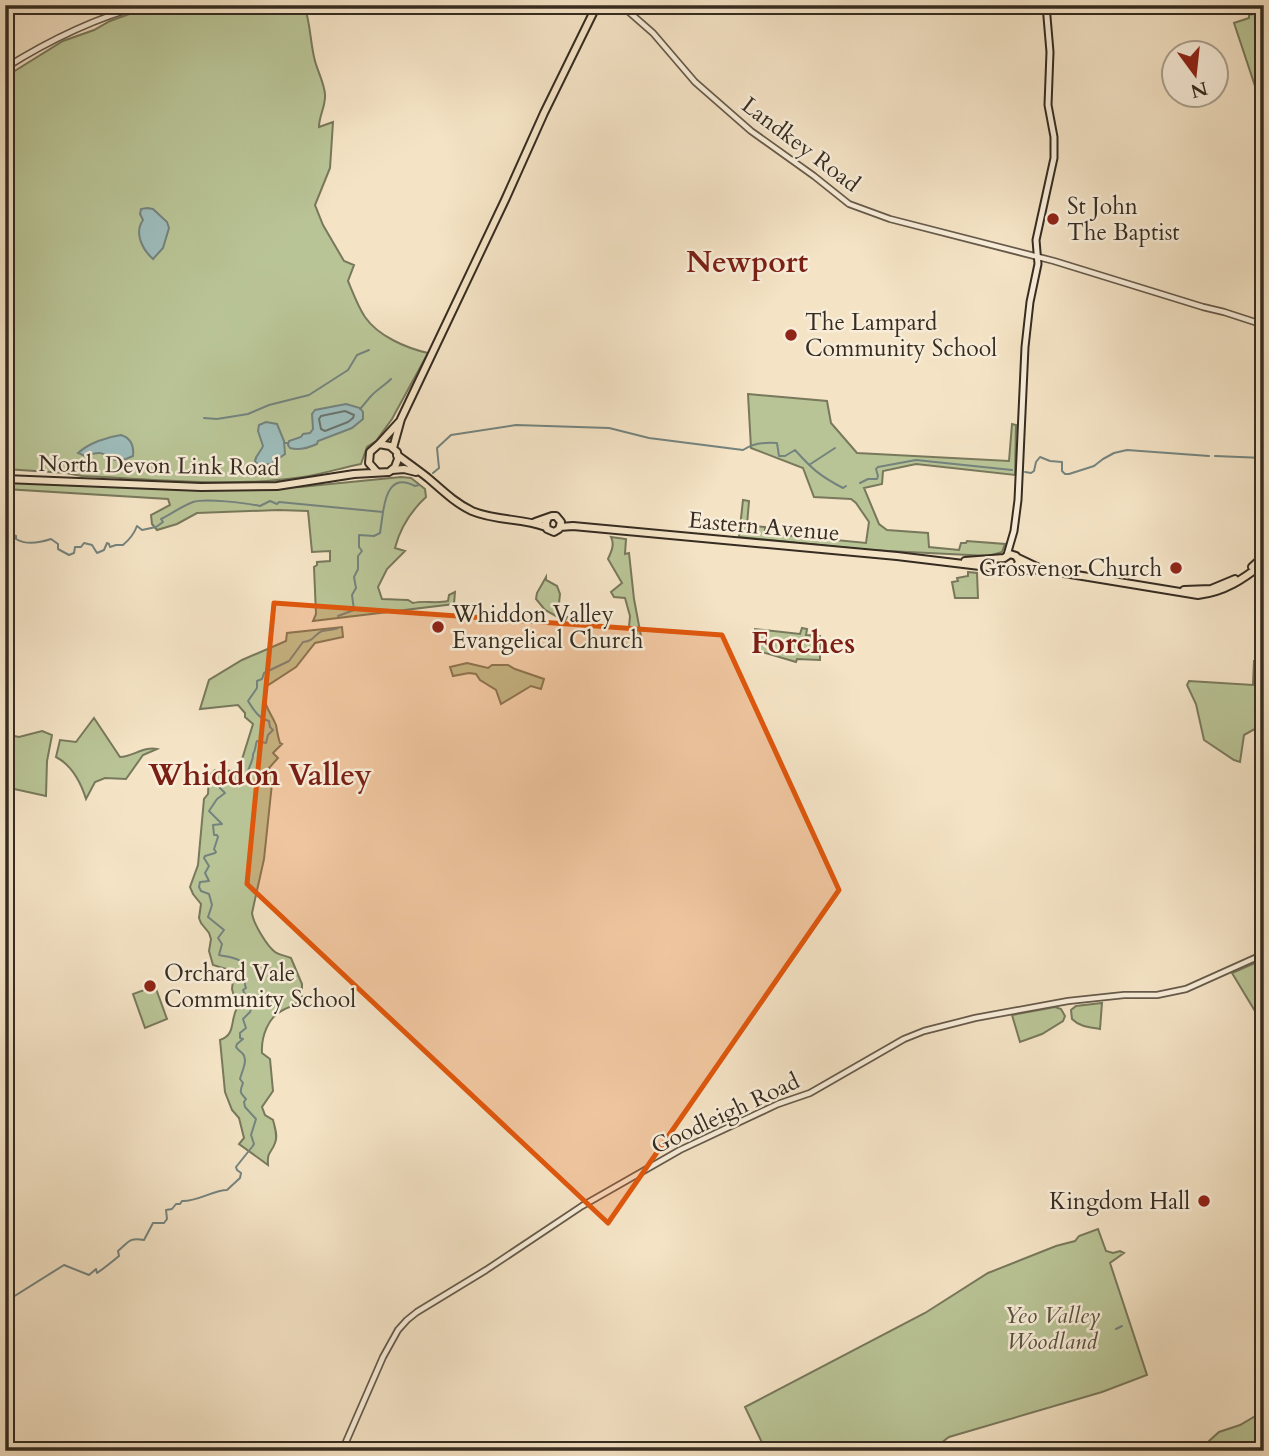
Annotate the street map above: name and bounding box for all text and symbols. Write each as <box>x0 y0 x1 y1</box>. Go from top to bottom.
north arrow <box>1160 38 1230 108</box>
text: N <box>1187 75 1210 104</box>
street label: Landkey Road <box>735 90 867 200</box>
place label: St John The Baptist <box>1067 191 1180 248</box>
marker: St John The Baptist <box>1045 211 1061 227</box>
district label: Newport <box>686 242 809 283</box>
place label: The Lampard Community School <box>805 307 997 364</box>
marker: The Lampard Community School <box>783 327 799 343</box>
street label: North Devon Link Road <box>38 448 281 483</box>
street label: Eastern Avenue <box>687 504 841 549</box>
place label: Grosvenor Church <box>979 553 1162 584</box>
marker: Grosvenor Church <box>1168 560 1184 576</box>
place label: Whiddon Valley Evangelical Church <box>451 599 644 656</box>
marker: Whiddon Valley Evangelical Church <box>430 619 446 635</box>
district label: Forches <box>751 623 855 664</box>
district label: Whiddon Valley <box>147 755 372 796</box>
place label: Orchard Vale Community School <box>164 958 356 1015</box>
marker: Orchard Vale Community School <box>142 978 158 994</box>
street label: Goodleigh Road <box>646 1065 805 1161</box>
place label: Kingdom Hall <box>1049 1186 1190 1217</box>
marker: Kingdom Hall <box>1196 1193 1212 1209</box>
park label: Yeo Valley Woodland <box>1004 1300 1100 1357</box>

